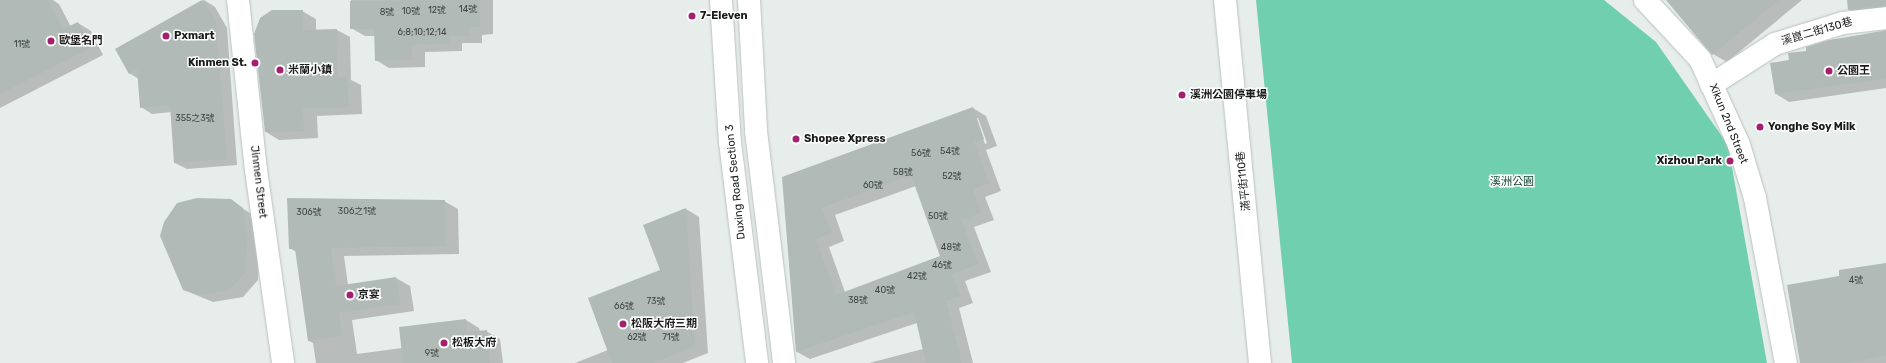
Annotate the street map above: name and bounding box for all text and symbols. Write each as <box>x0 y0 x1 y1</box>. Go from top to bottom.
house number: 14號 <box>459 4 477 14</box>
house number: 12號 <box>428 5 446 15</box>
house number: 10號 <box>402 6 420 16</box>
house number: 8號 <box>380 7 394 17</box>
place label: 7-Eleven <box>700 9 748 23</box>
marker: 7-Eleven <box>687 11 697 21</box>
street label: 溪崑二街130巷 <box>1780 16 1854 48</box>
house number: 6;8;10;12;14 <box>397 27 447 37</box>
place label: Pxmart <box>174 29 215 43</box>
marker: Pxmart <box>161 31 171 41</box>
place label: 歐堡名門 <box>59 34 103 48</box>
marker: 歐堡名門 <box>46 36 56 46</box>
house number: 11號 <box>14 39 30 49</box>
place label: Kinmen St. <box>188 56 247 70</box>
marker: Kinmen St. <box>250 58 260 68</box>
place label: 米蘭小鎮 <box>288 63 332 77</box>
place label: 公園王 <box>1837 64 1870 78</box>
marker: 米蘭小鎮 <box>275 65 285 75</box>
marker: 公園王 <box>1824 66 1834 76</box>
street label: Xikun 2nd Street <box>1706 82 1750 166</box>
place label: 溪洲公園停車場 <box>1190 88 1267 102</box>
marker: 溪洲公園停車場 <box>1177 90 1187 100</box>
house number: 355之3號 <box>175 113 215 123</box>
place label: Yonghe Soy Milk <box>1768 120 1856 134</box>
marker: Yonghe Soy Milk <box>1755 122 1765 132</box>
street label: Duxing Road Section 3 <box>723 124 749 240</box>
place label: Shopee Xpress <box>804 132 886 146</box>
marker: Shopee Xpress <box>791 134 801 144</box>
street label: Jinmen Street <box>247 145 269 219</box>
house number: 54號 <box>940 146 960 156</box>
house number: 56號 <box>911 148 931 158</box>
street label: 滿平街110巷 <box>1234 150 1254 212</box>
place label: Xizhou Park <box>1657 154 1722 168</box>
marker: Xizhou Park <box>1725 156 1735 166</box>
house number: 58號 <box>893 167 913 177</box>
house number: 52號 <box>942 171 962 181</box>
park label: 溪洲公園 <box>1490 175 1534 189</box>
house number: 60號 <box>863 180 883 190</box>
house number: 306之1號 <box>338 206 376 216</box>
house number: 306號 <box>296 207 322 217</box>
house number: 50號 <box>928 211 948 221</box>
house number: 48號 <box>941 242 961 252</box>
house number: 46號 <box>932 260 952 270</box>
house number: 42號 <box>907 271 927 281</box>
house number: 4號 <box>1849 275 1863 285</box>
house number: 40號 <box>875 285 895 295</box>
place label: 京宴 <box>358 288 380 302</box>
marker: 京宴 <box>345 290 355 300</box>
house number: 38號 <box>848 295 868 305</box>
house number: 73號 <box>646 296 666 306</box>
house number: 66號 <box>614 301 634 311</box>
place label: 松阪大府三期 <box>631 317 697 331</box>
marker: 松阪大府三期 <box>618 319 628 329</box>
house number: 62號 <box>627 332 647 342</box>
house number: 71號 <box>662 332 680 342</box>
place label: 松板大府 <box>452 336 496 350</box>
marker: 松板大府 <box>439 338 449 348</box>
house number: 9號 <box>425 348 439 358</box>

